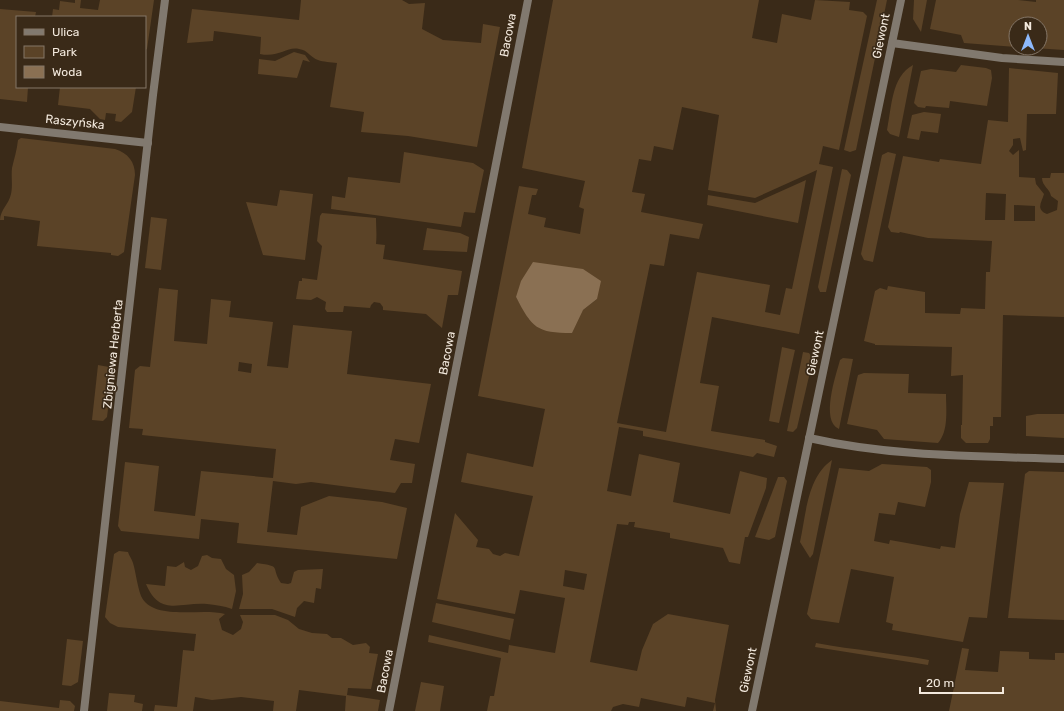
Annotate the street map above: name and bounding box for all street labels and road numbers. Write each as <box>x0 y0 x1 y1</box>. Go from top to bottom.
street label: Bacowa <box>497 12 519 58</box>
street label: Giewont <box>869 12 893 60</box>
street label: Raszyńska <box>45 112 105 132</box>
street label: Zbigniewa Herberta <box>100 299 126 409</box>
street label: Giewont <box>803 329 827 377</box>
street label: Bacowa <box>436 330 458 376</box>
street label: Giewont <box>736 646 760 694</box>
street label: Bacowa <box>374 648 396 694</box>

